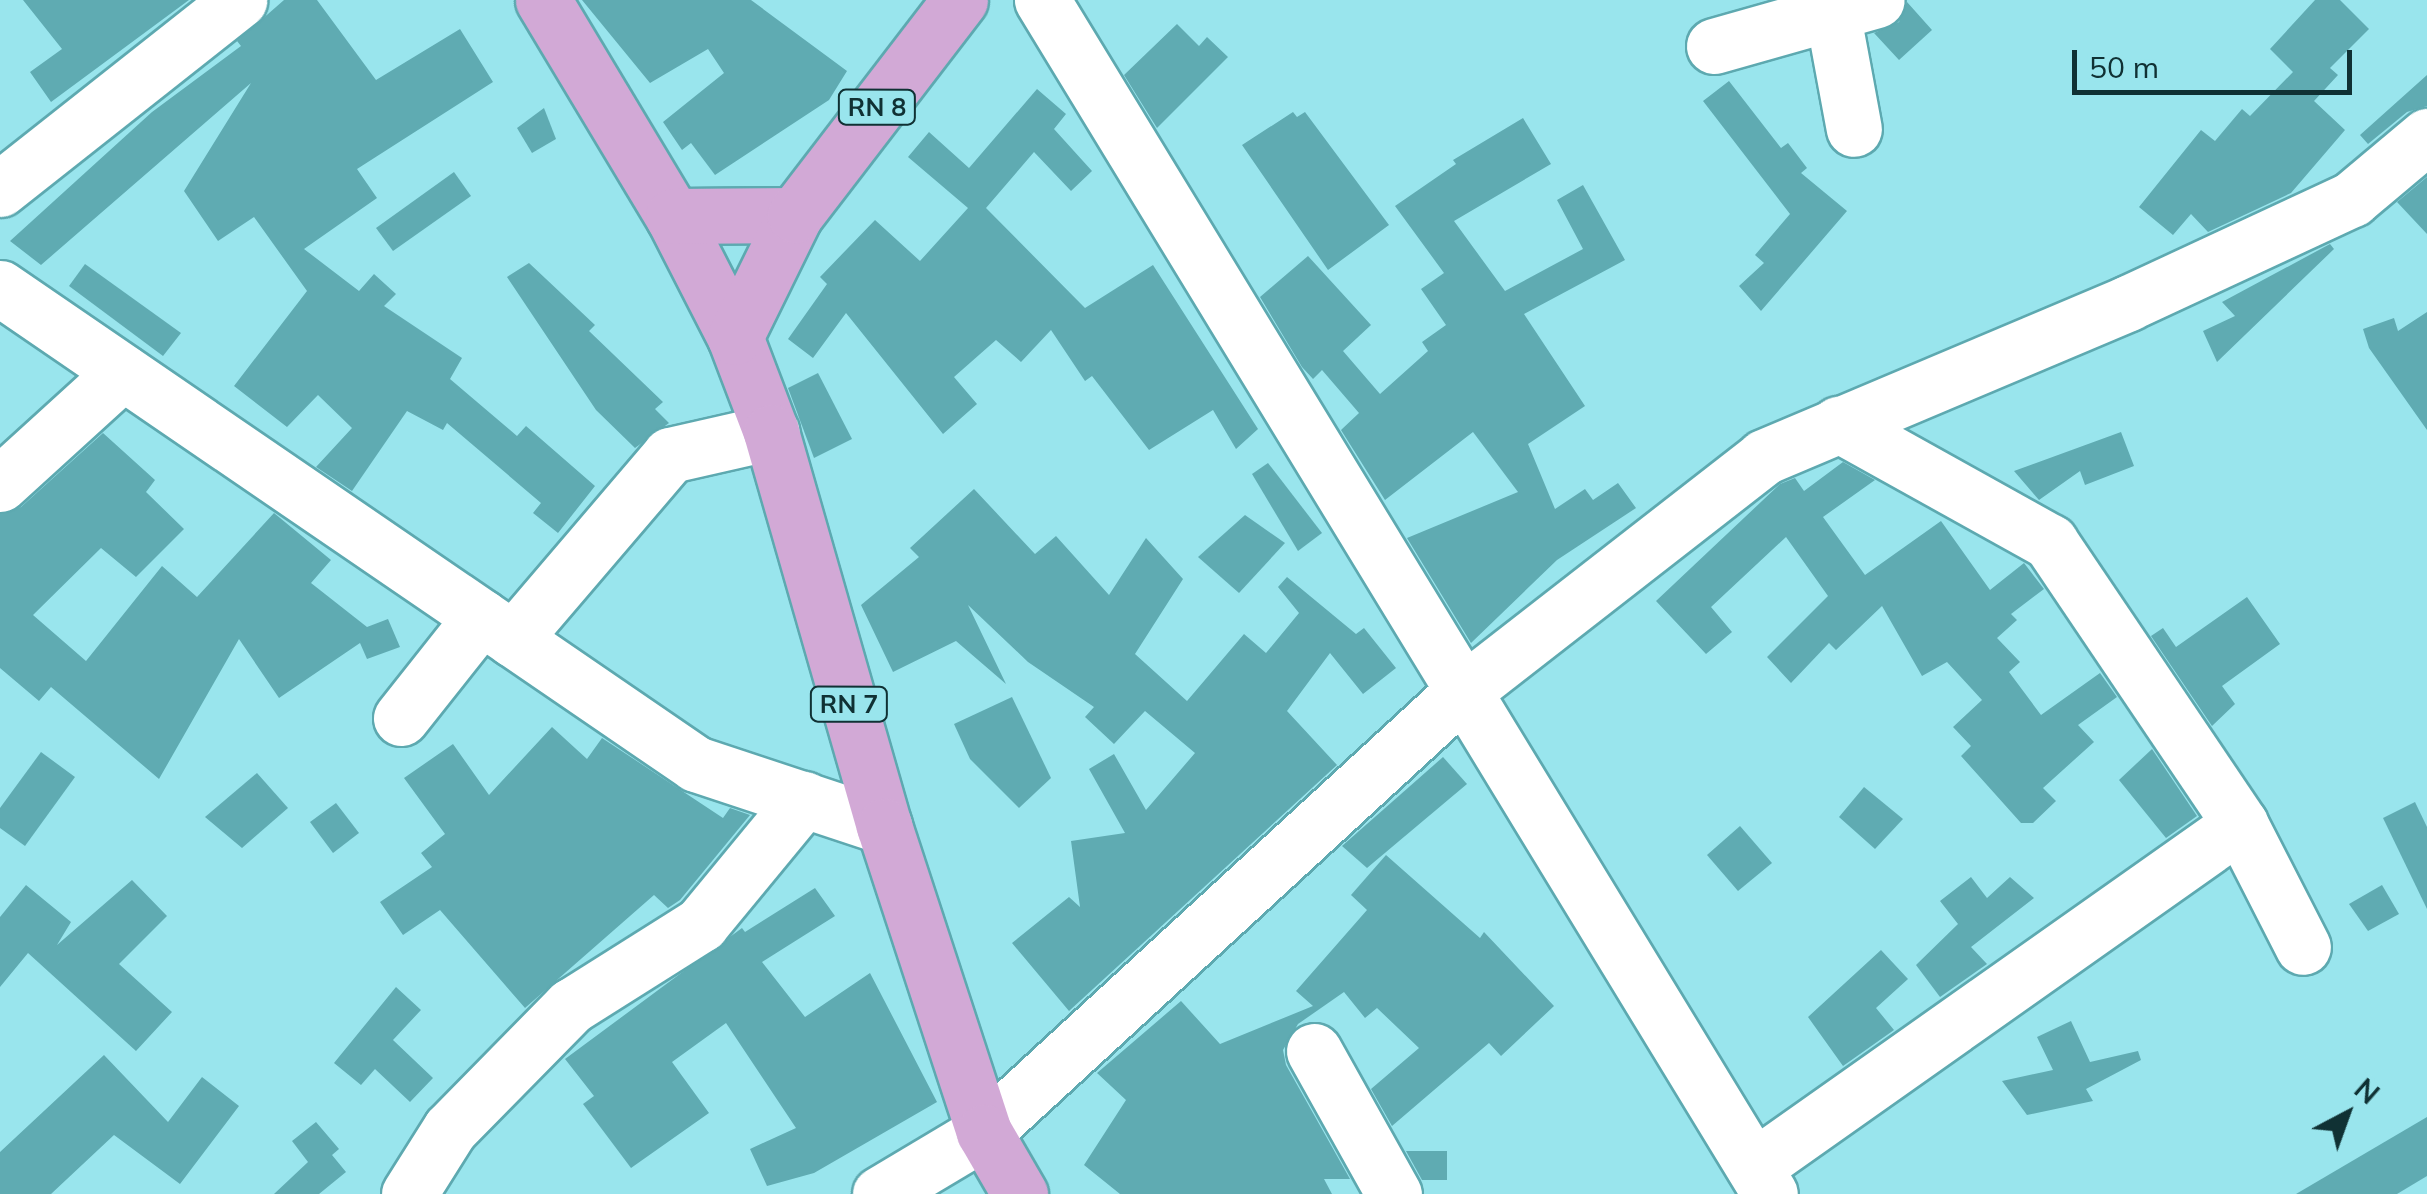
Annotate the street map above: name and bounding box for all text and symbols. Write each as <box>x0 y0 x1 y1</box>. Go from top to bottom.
scale bar <box>2077 30 2357 92</box>
text: 50 m <box>2089 48 2159 86</box>
road number: RN 8 <box>837 87 917 127</box>
road number: RN 7 <box>809 684 889 724</box>
north arrow <box>2297 1064 2397 1164</box>
text: N <box>2348 1071 2386 1111</box>

